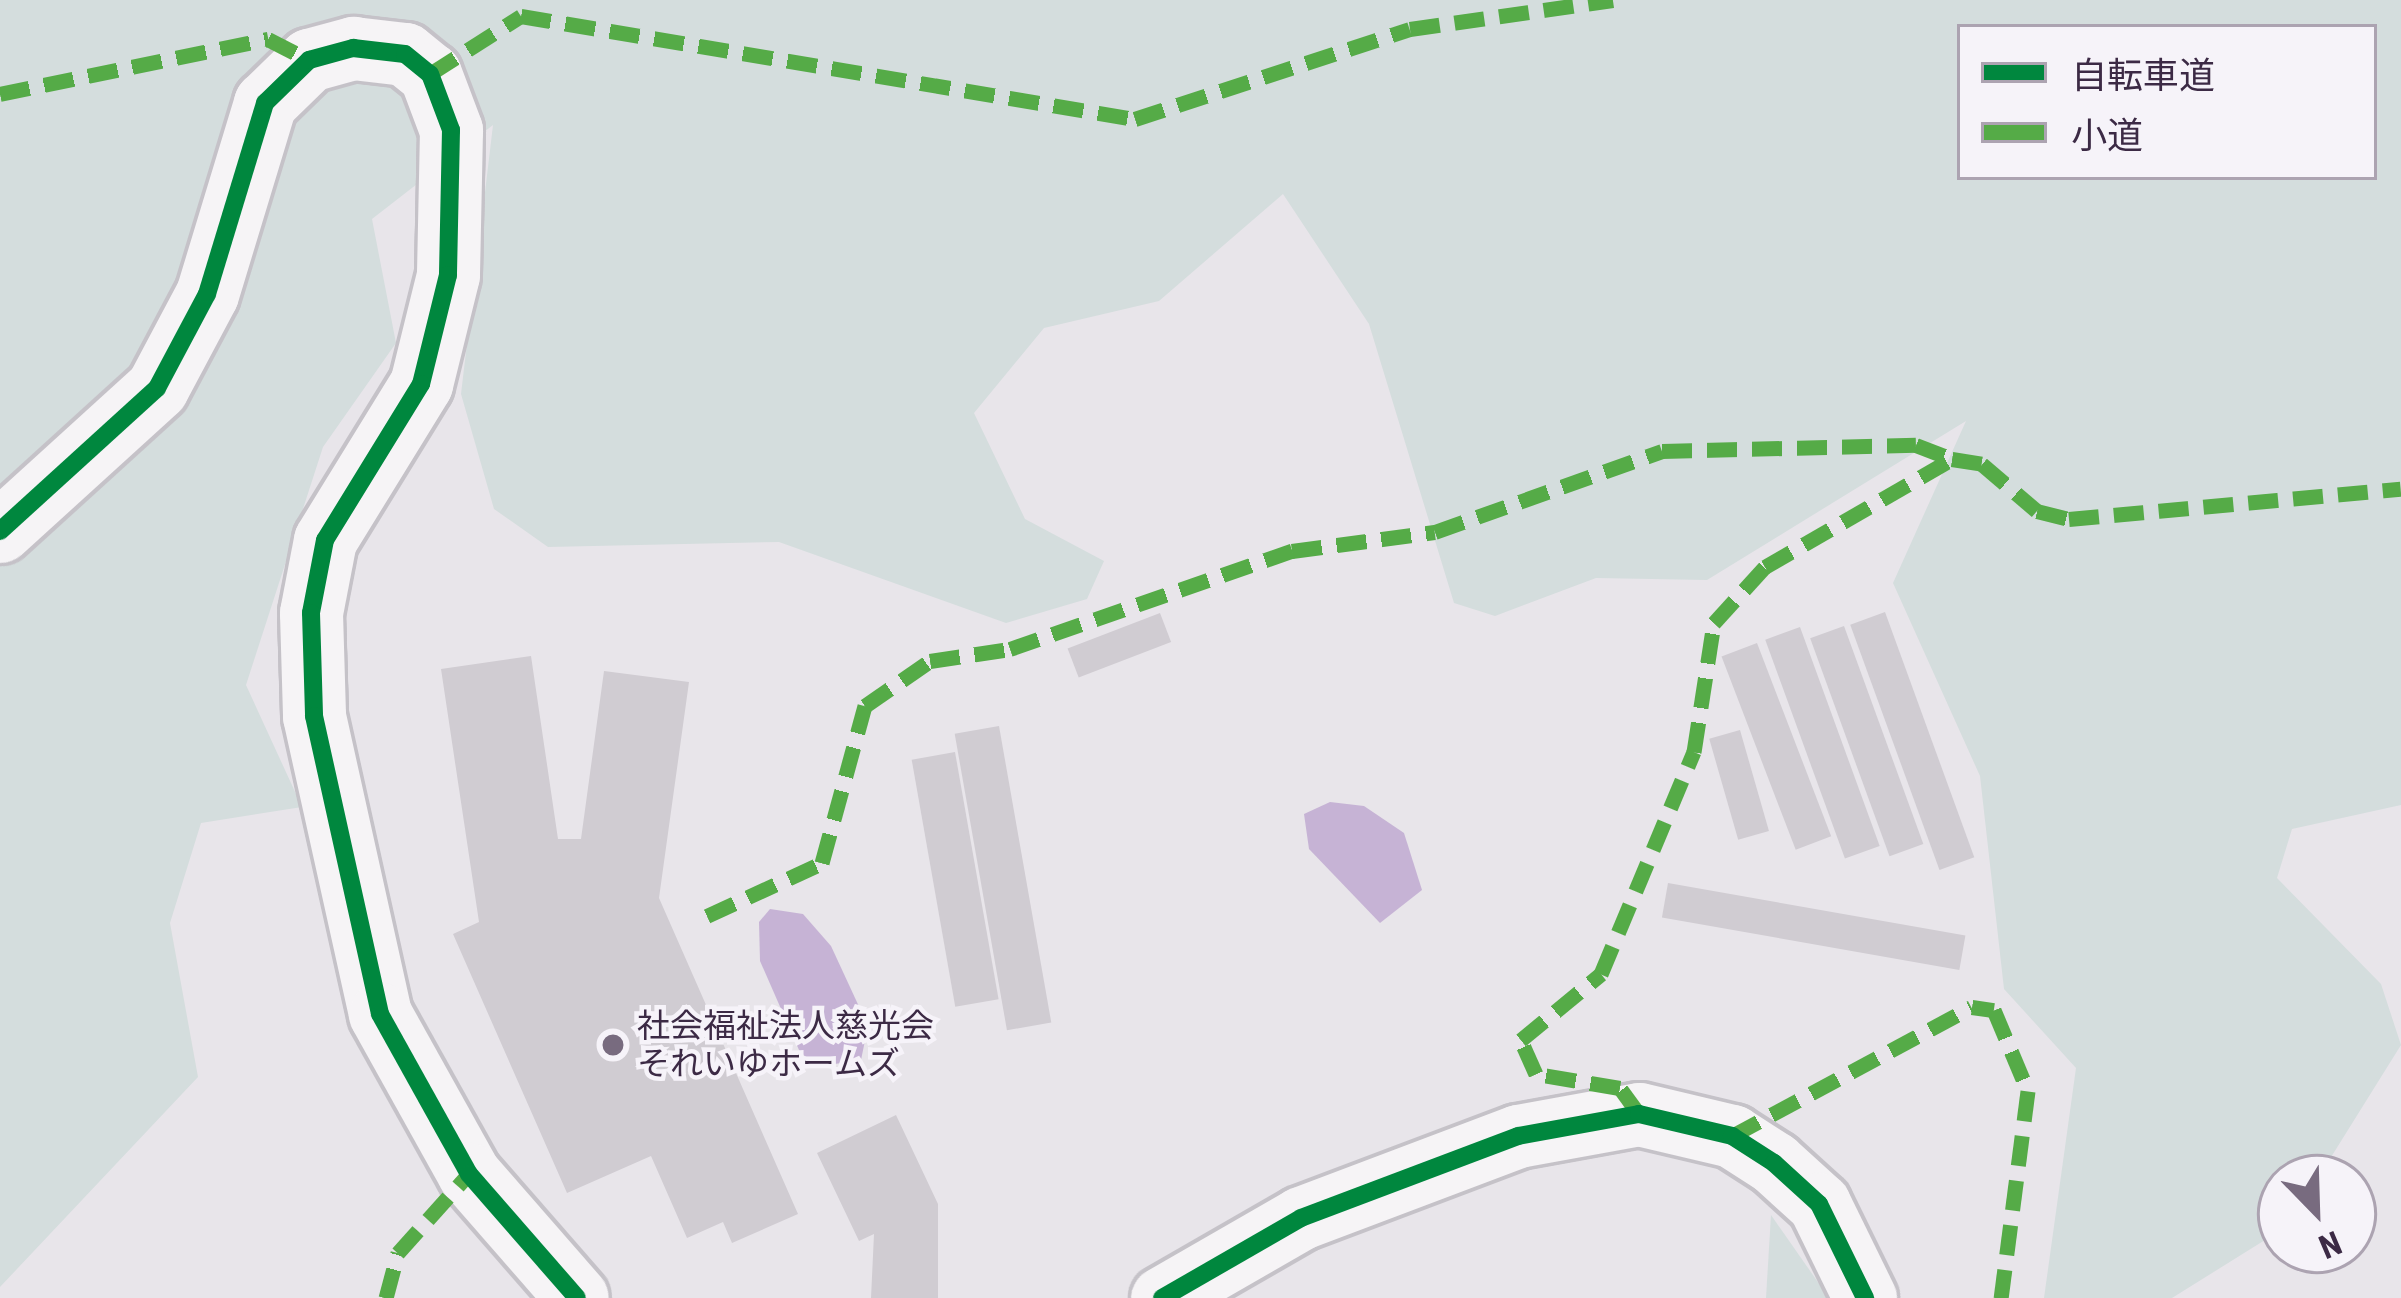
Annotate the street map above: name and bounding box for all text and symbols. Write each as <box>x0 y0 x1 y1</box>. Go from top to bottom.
legend <box>1957 24 2377 180</box>
text: 自転車道 <box>2071 55 2215 97</box>
text: 小道 <box>2071 115 2143 157</box>
place label: 社会福祉法人慈光会 それいゆホームズ <box>637 1006 934 1084</box>
marker: 社会福祉法人慈光会 それいゆホームズ <box>600 1032 626 1058</box>
north arrow <box>2257 1154 2377 1274</box>
text: N <box>2313 1223 2347 1267</box>

